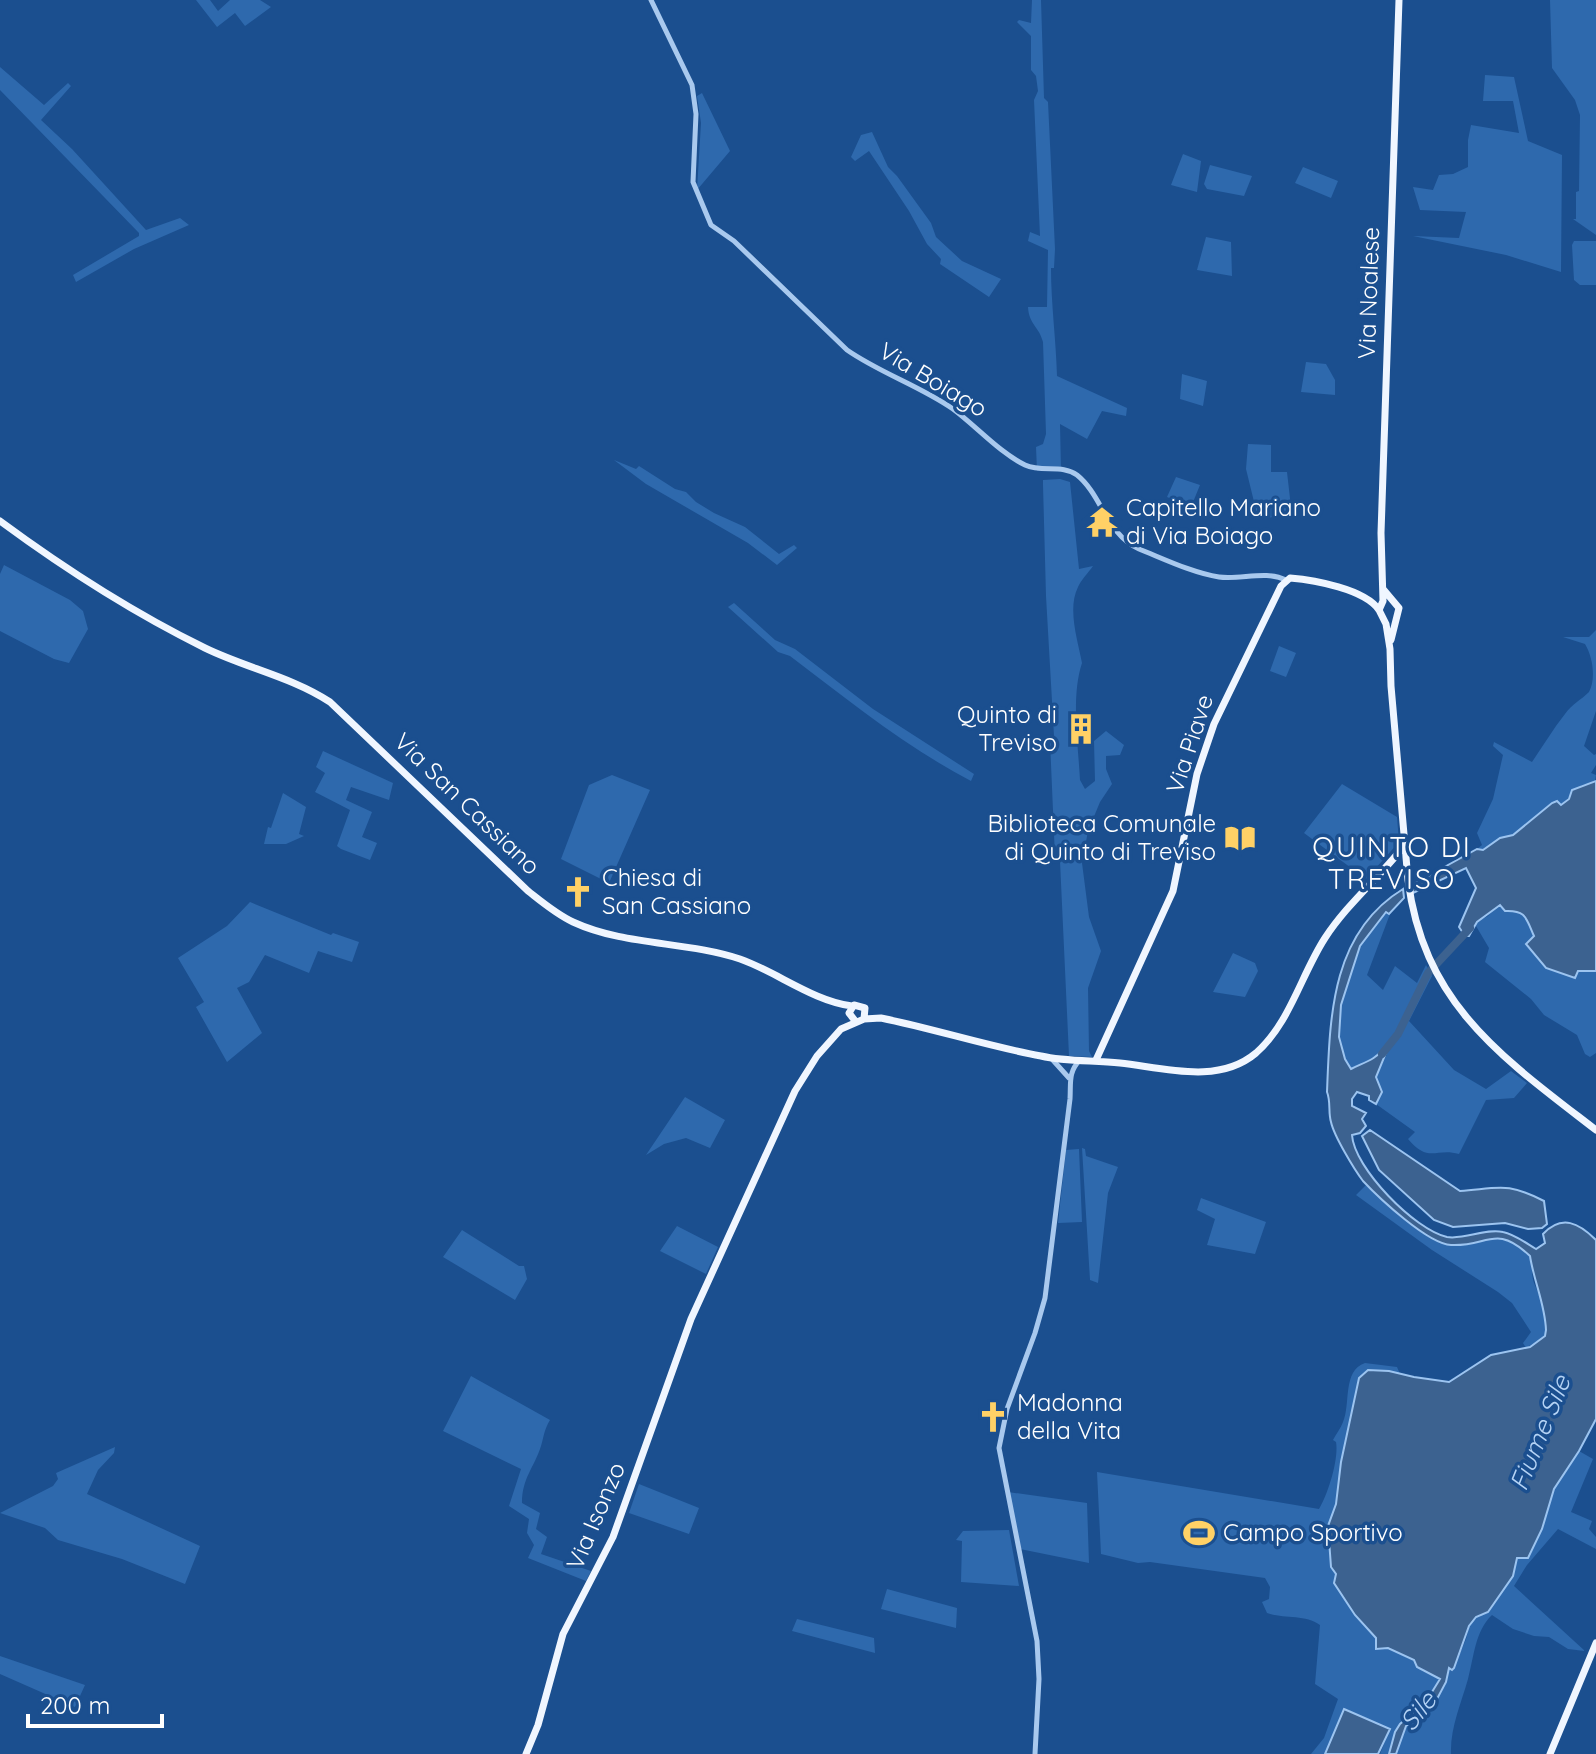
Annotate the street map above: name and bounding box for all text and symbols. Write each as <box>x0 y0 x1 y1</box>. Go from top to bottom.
street label: Via Noalese <box>1351 226 1385 360</box>
street label: Via Boiago <box>874 335 993 423</box>
place label: Capitello Mariano di Via Boiago <box>1126 492 1321 550</box>
temple icon: Capitello Mariano di Via Boiago <box>1085 505 1119 539</box>
street label: Via Piave <box>1159 691 1219 797</box>
place label: Quinto di Treviso <box>957 699 1057 757</box>
building icon: Quinto di Treviso <box>1064 712 1098 746</box>
street label: Via San Cassiano <box>388 726 547 881</box>
place label: Biblioteca Comunale di Quinto di Treviso <box>987 808 1216 866</box>
library icon: Biblioteca Comunale di Quinto di Treviso <box>1223 821 1257 855</box>
district label: QUINTO DI TREVISO <box>1312 829 1472 896</box>
place label: Chiesa di San Cassiano <box>602 862 751 920</box>
church icon: Chiesa di San Cassiano <box>561 875 595 909</box>
water label: Fiume Sile <box>1502 1369 1578 1495</box>
place label: Madonna della Vita <box>1017 1387 1123 1445</box>
church icon: Madonna della Vita <box>976 1400 1010 1434</box>
street label: Via Isonzo <box>559 1457 631 1574</box>
sports icon: Campo Sportivo <box>1182 1516 1216 1550</box>
place label: Campo Sportivo <box>1223 1517 1403 1547</box>
scale bar <box>28 1678 162 1728</box>
water label: Sile <box>1392 1684 1444 1737</box>
text: 200 m <box>40 1690 110 1720</box>

